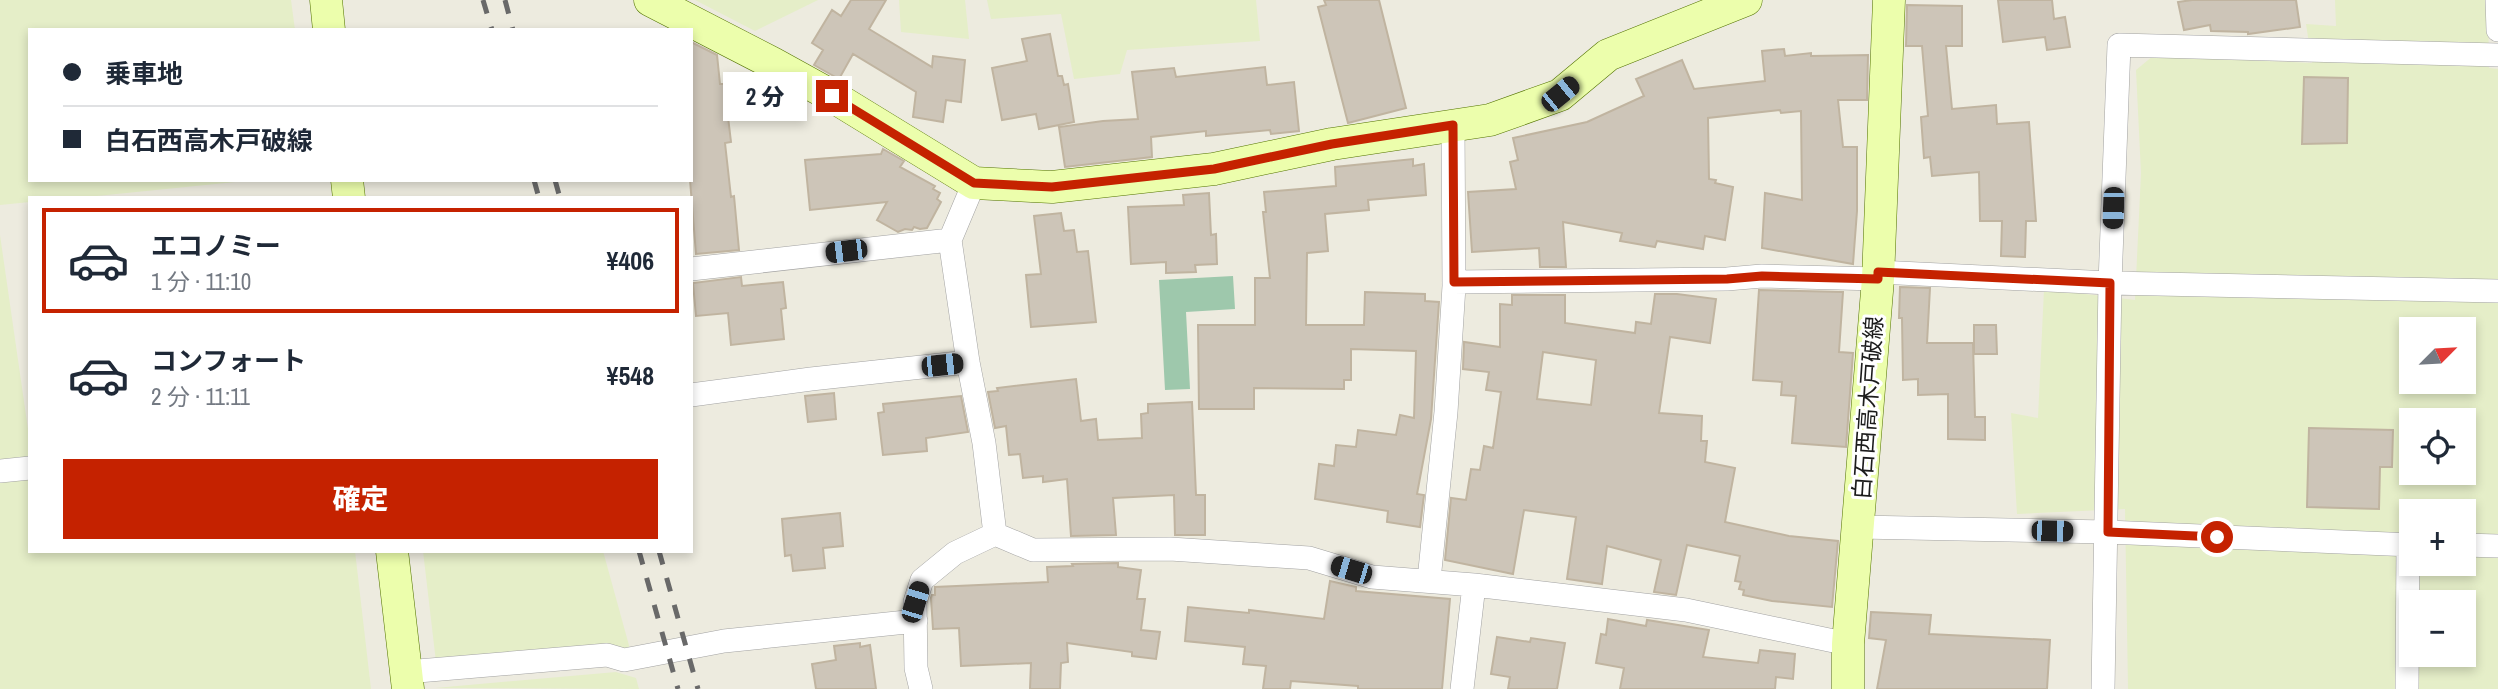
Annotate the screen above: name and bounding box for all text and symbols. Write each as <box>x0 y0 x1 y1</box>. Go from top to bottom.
text: 乗車地 <box>105 56 183 91</box>
callout: 2 分 <box>724 72 808 120</box>
car <box>1538 73 1583 115</box>
route end <box>816 80 848 112</box>
text: 2 分 <box>746 81 784 112</box>
text: 白石西高木戸破線 <box>105 123 313 158</box>
car <box>2102 187 2125 229</box>
text: エコノミー <box>151 228 281 263</box>
icon: car <box>67 229 130 292</box>
car <box>824 238 869 264</box>
text: ¥406 <box>607 243 654 278</box>
text: 1 分 · 11:10 <box>151 266 251 297</box>
street label: 白石西高木戸破線 <box>1846 315 1889 501</box>
north arrow <box>2399 317 2476 394</box>
map controls <box>2399 317 2476 667</box>
text: コンフォート <box>151 343 306 378</box>
icon: car <box>67 344 130 407</box>
car <box>921 352 964 378</box>
text: ¥548 <box>607 358 654 393</box>
text: 2 分 · 11:11 <box>151 381 250 412</box>
button: locate <box>2399 408 2476 485</box>
button: 確定 <box>63 459 658 539</box>
button: + <box>2399 499 2476 576</box>
car <box>2031 520 2074 542</box>
route start <box>2201 521 2233 553</box>
car <box>1328 554 1375 586</box>
car <box>899 579 932 625</box>
button: − <box>2399 590 2476 667</box>

